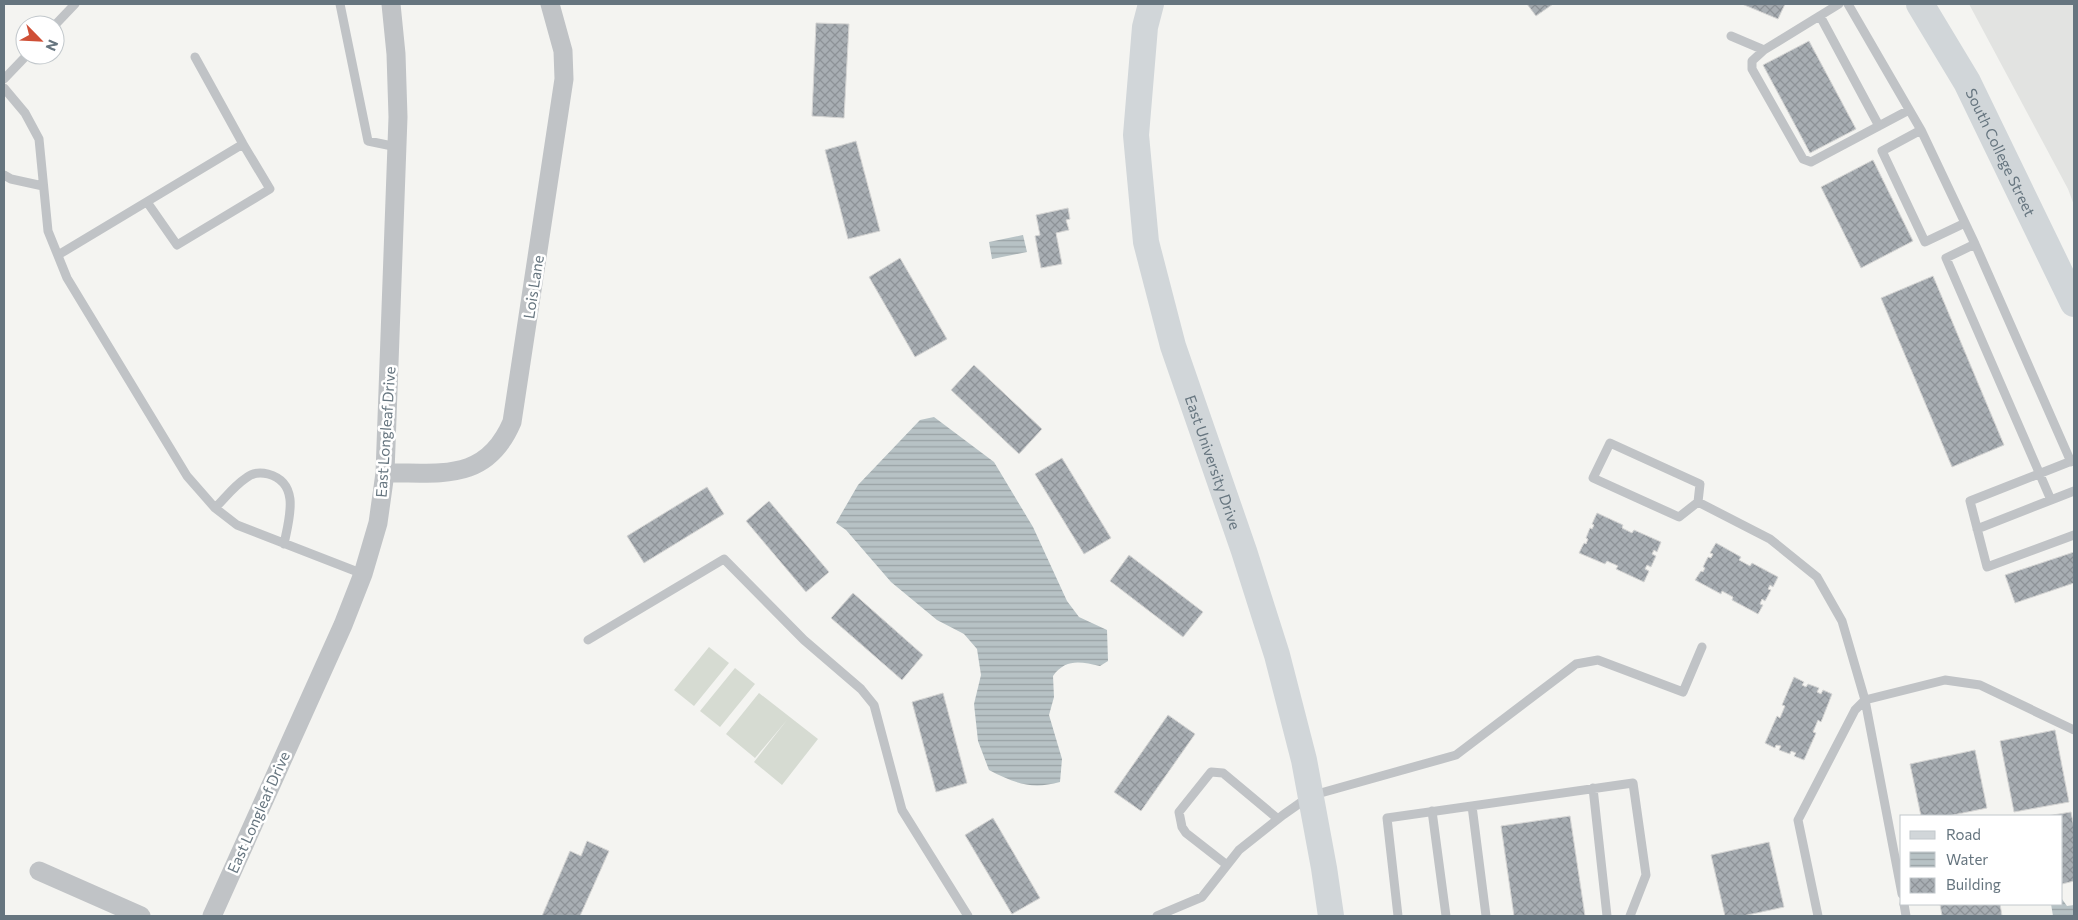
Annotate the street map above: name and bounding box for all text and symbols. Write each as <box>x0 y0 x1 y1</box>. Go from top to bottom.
north arrow <box>15 15 65 65</box>
text: N <box>42 37 62 54</box>
street label: South College Street <box>1962 85 2040 219</box>
street label: Lois Lane <box>519 254 547 320</box>
street label: East Longleaf Drive <box>371 366 399 498</box>
street label: East University Drive <box>1182 393 1245 532</box>
street label: East Longleaf Drive <box>223 748 293 876</box>
legend <box>1900 815 2063 905</box>
text: Road <box>1946 825 1981 843</box>
text: Water <box>1946 850 1988 868</box>
text: Building <box>1946 875 2001 893</box>

